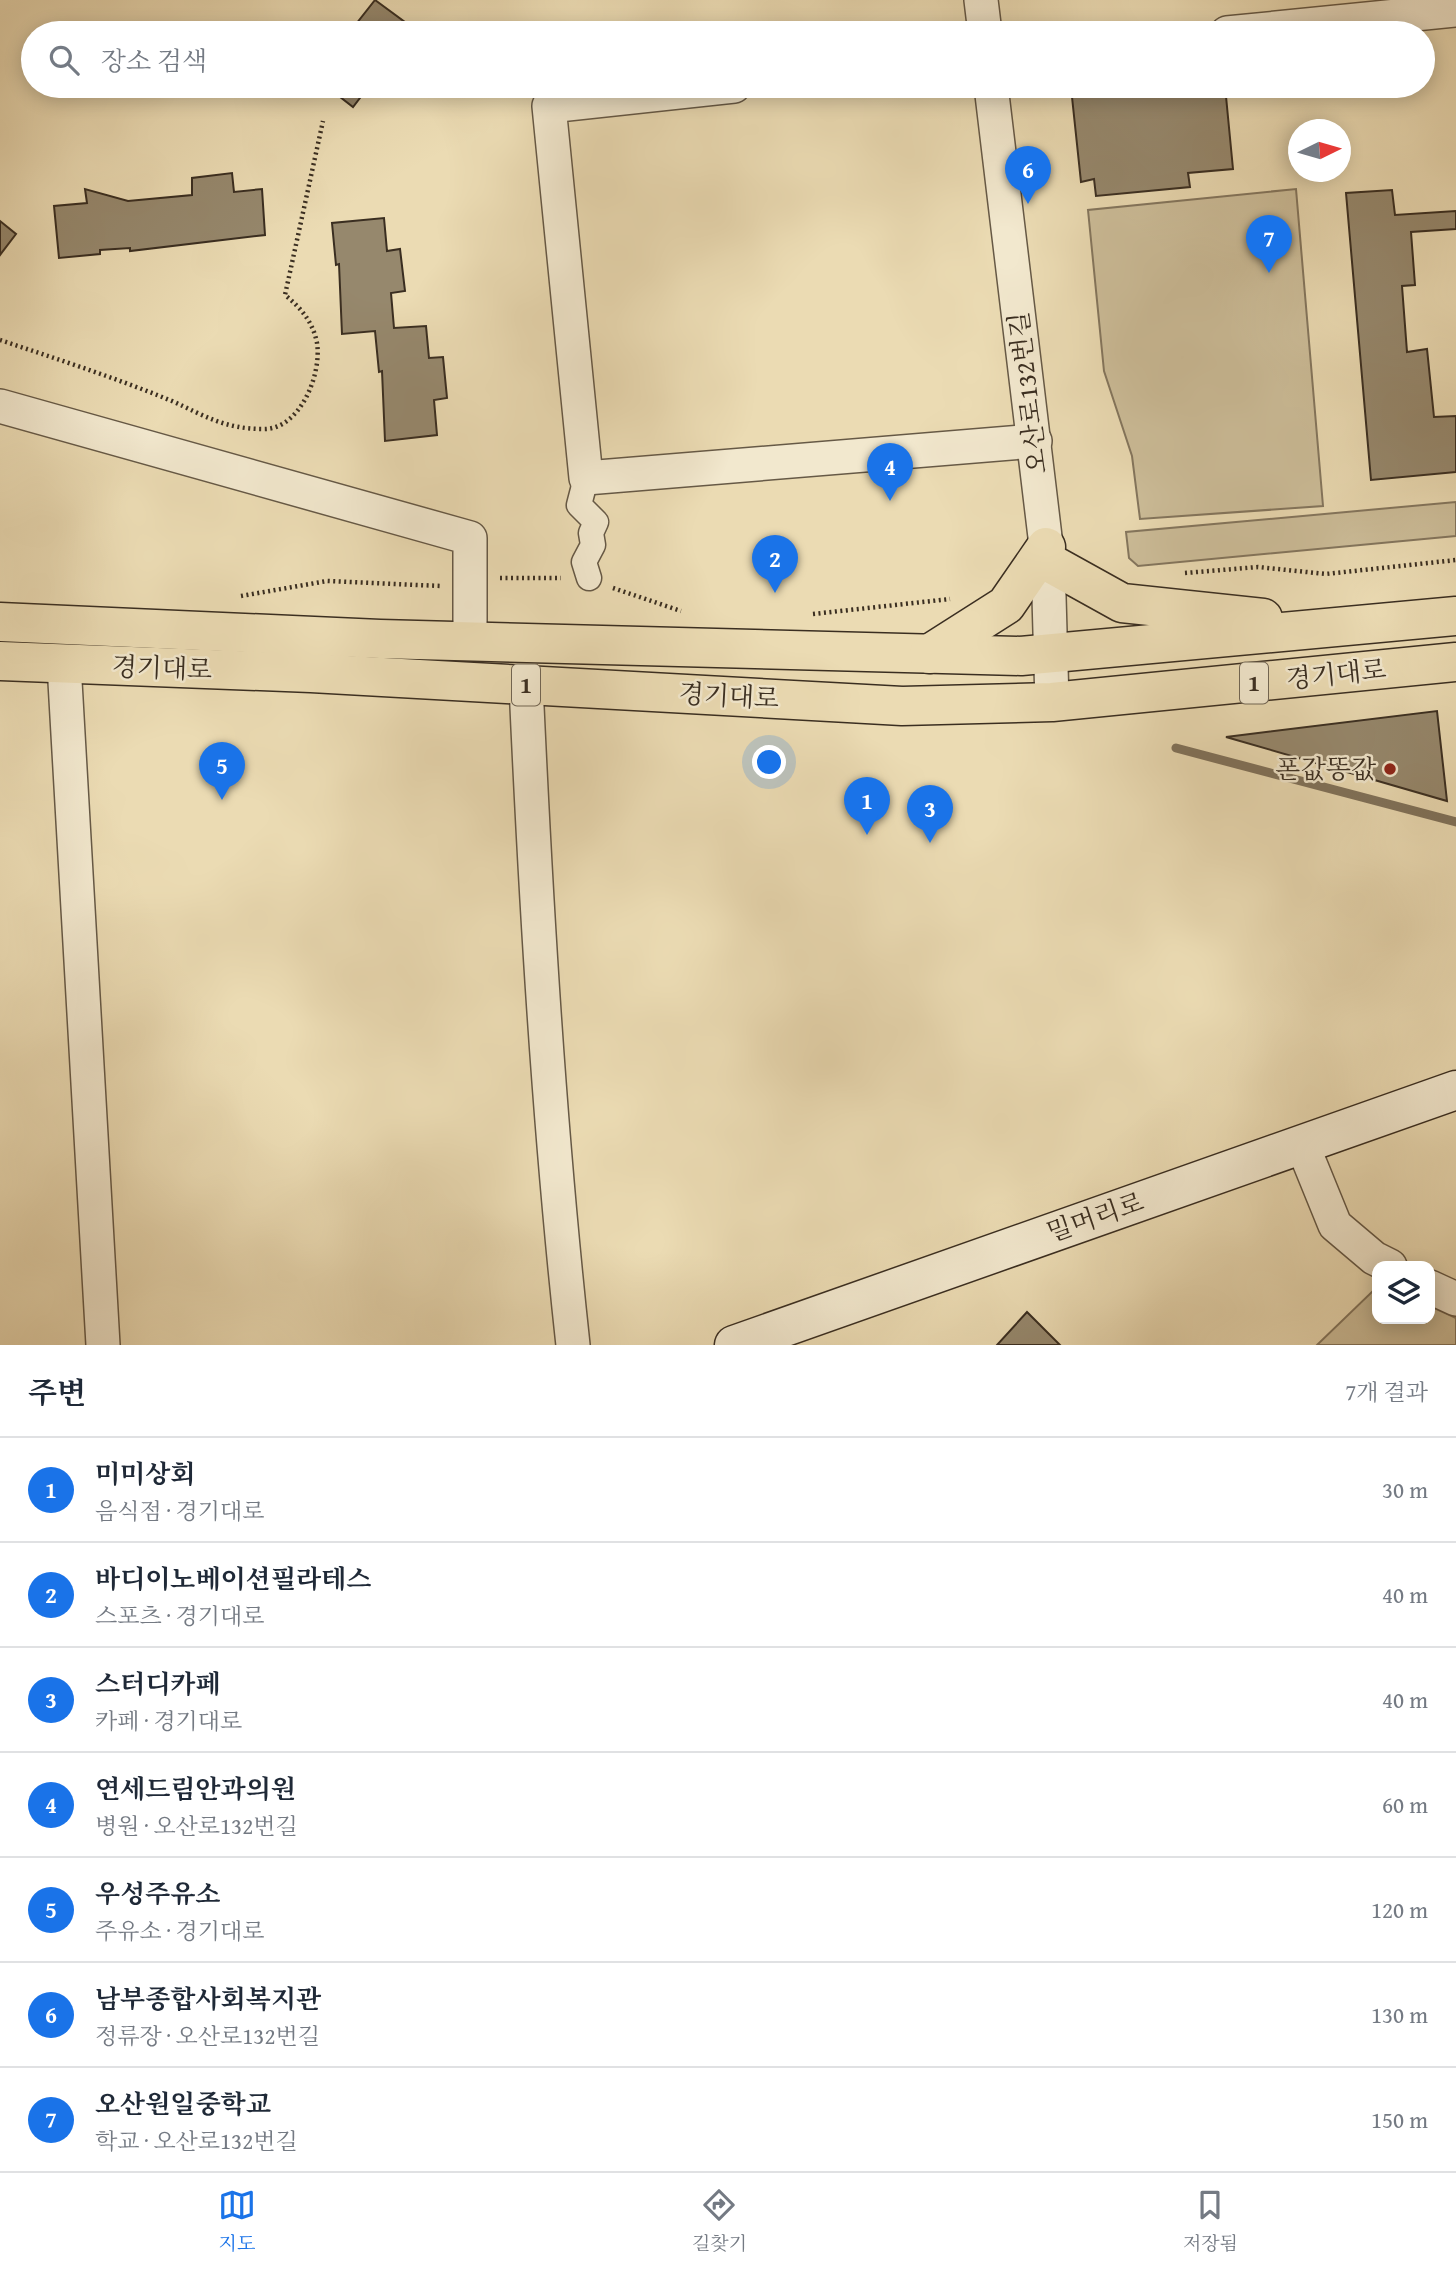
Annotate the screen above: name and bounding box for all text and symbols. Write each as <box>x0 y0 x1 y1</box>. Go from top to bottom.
search box <box>21 21 1435 98</box>
icon: search <box>45 41 83 79</box>
text: 장소 검색 <box>101 41 207 80</box>
north arrow <box>1288 119 1351 182</box>
pin: 6 <box>1005 146 1051 204</box>
pin: 7 <box>1246 215 1292 273</box>
street label: 오산로132번길 <box>998 310 1057 476</box>
pin: 4 <box>867 443 913 501</box>
pin: 2 <box>752 535 798 593</box>
street label: 경기대로 <box>111 646 213 689</box>
street label: 경기대로 <box>1284 649 1388 698</box>
road number: 1 <box>1240 662 1268 704</box>
road number: 1 <box>512 664 540 706</box>
street label: 경기대로 <box>678 673 780 718</box>
pin: 5 <box>199 742 245 800</box>
your location <box>752 745 786 779</box>
place label: 폰값똥값 <box>1276 749 1376 788</box>
marker: 폰값똥값 <box>1382 761 1398 777</box>
pin: 1 <box>844 777 890 835</box>
pin: 3 <box>907 785 953 843</box>
street label: 밀머리로 <box>1041 1182 1149 1251</box>
map controls <box>1372 1261 1435 1324</box>
button: layers <box>1372 1261 1435 1324</box>
text: 주변 <box>28 1370 86 1414</box>
text: 7개 결과 <box>1345 1375 1428 1408</box>
text: 미미상회 <box>95 1454 195 1493</box>
text: 1 <box>45 1473 57 1506</box>
text: 30 m <box>1382 1473 1428 1506</box>
text: 음식점 · 경기대로 <box>95 1494 264 1527</box>
text: 바디이노베이션필라테스 <box>95 1559 371 1598</box>
text: 2 <box>45 1578 57 1611</box>
text: 40 m <box>1382 1578 1428 1611</box>
text: 스포츠 · 경기대로 <box>95 1599 264 1632</box>
text: 스터디카페 <box>95 1664 221 1703</box>
text: 3 <box>45 1683 57 1716</box>
text: 40 m <box>1382 1683 1428 1716</box>
text: 카페 · 경기대로 <box>95 1704 242 1737</box>
text: 연세드림안과의원 <box>95 1769 296 1808</box>
text: 4 <box>45 1788 57 1821</box>
text: 60 m <box>1382 1788 1428 1821</box>
text: 병원 · 오산로132번길 <box>95 1809 298 1842</box>
text: 우성주유소 <box>95 1874 221 1913</box>
text: 5 <box>45 1893 57 1926</box>
text: 120 m <box>1371 1893 1428 1926</box>
text: 주유소 · 경기대로 <box>95 1914 264 1947</box>
text: 남부종합사회복지관 <box>95 1979 321 2018</box>
text: 6 <box>45 1998 57 2031</box>
text: 130 m <box>1371 1998 1428 2031</box>
text: 정류장 · 오산로132번길 <box>95 2019 320 2052</box>
text: 오산원일중학교 <box>95 2084 271 2123</box>
text: 7 <box>45 2103 57 2136</box>
text: 150 m <box>1371 2103 1428 2136</box>
text: 학교 · 오산로132번길 <box>95 2124 298 2157</box>
tab: 지도 <box>218 2186 256 2257</box>
tab: 길찾기 <box>692 2186 747 2257</box>
tab: 저장됨 <box>1183 2186 1238 2257</box>

